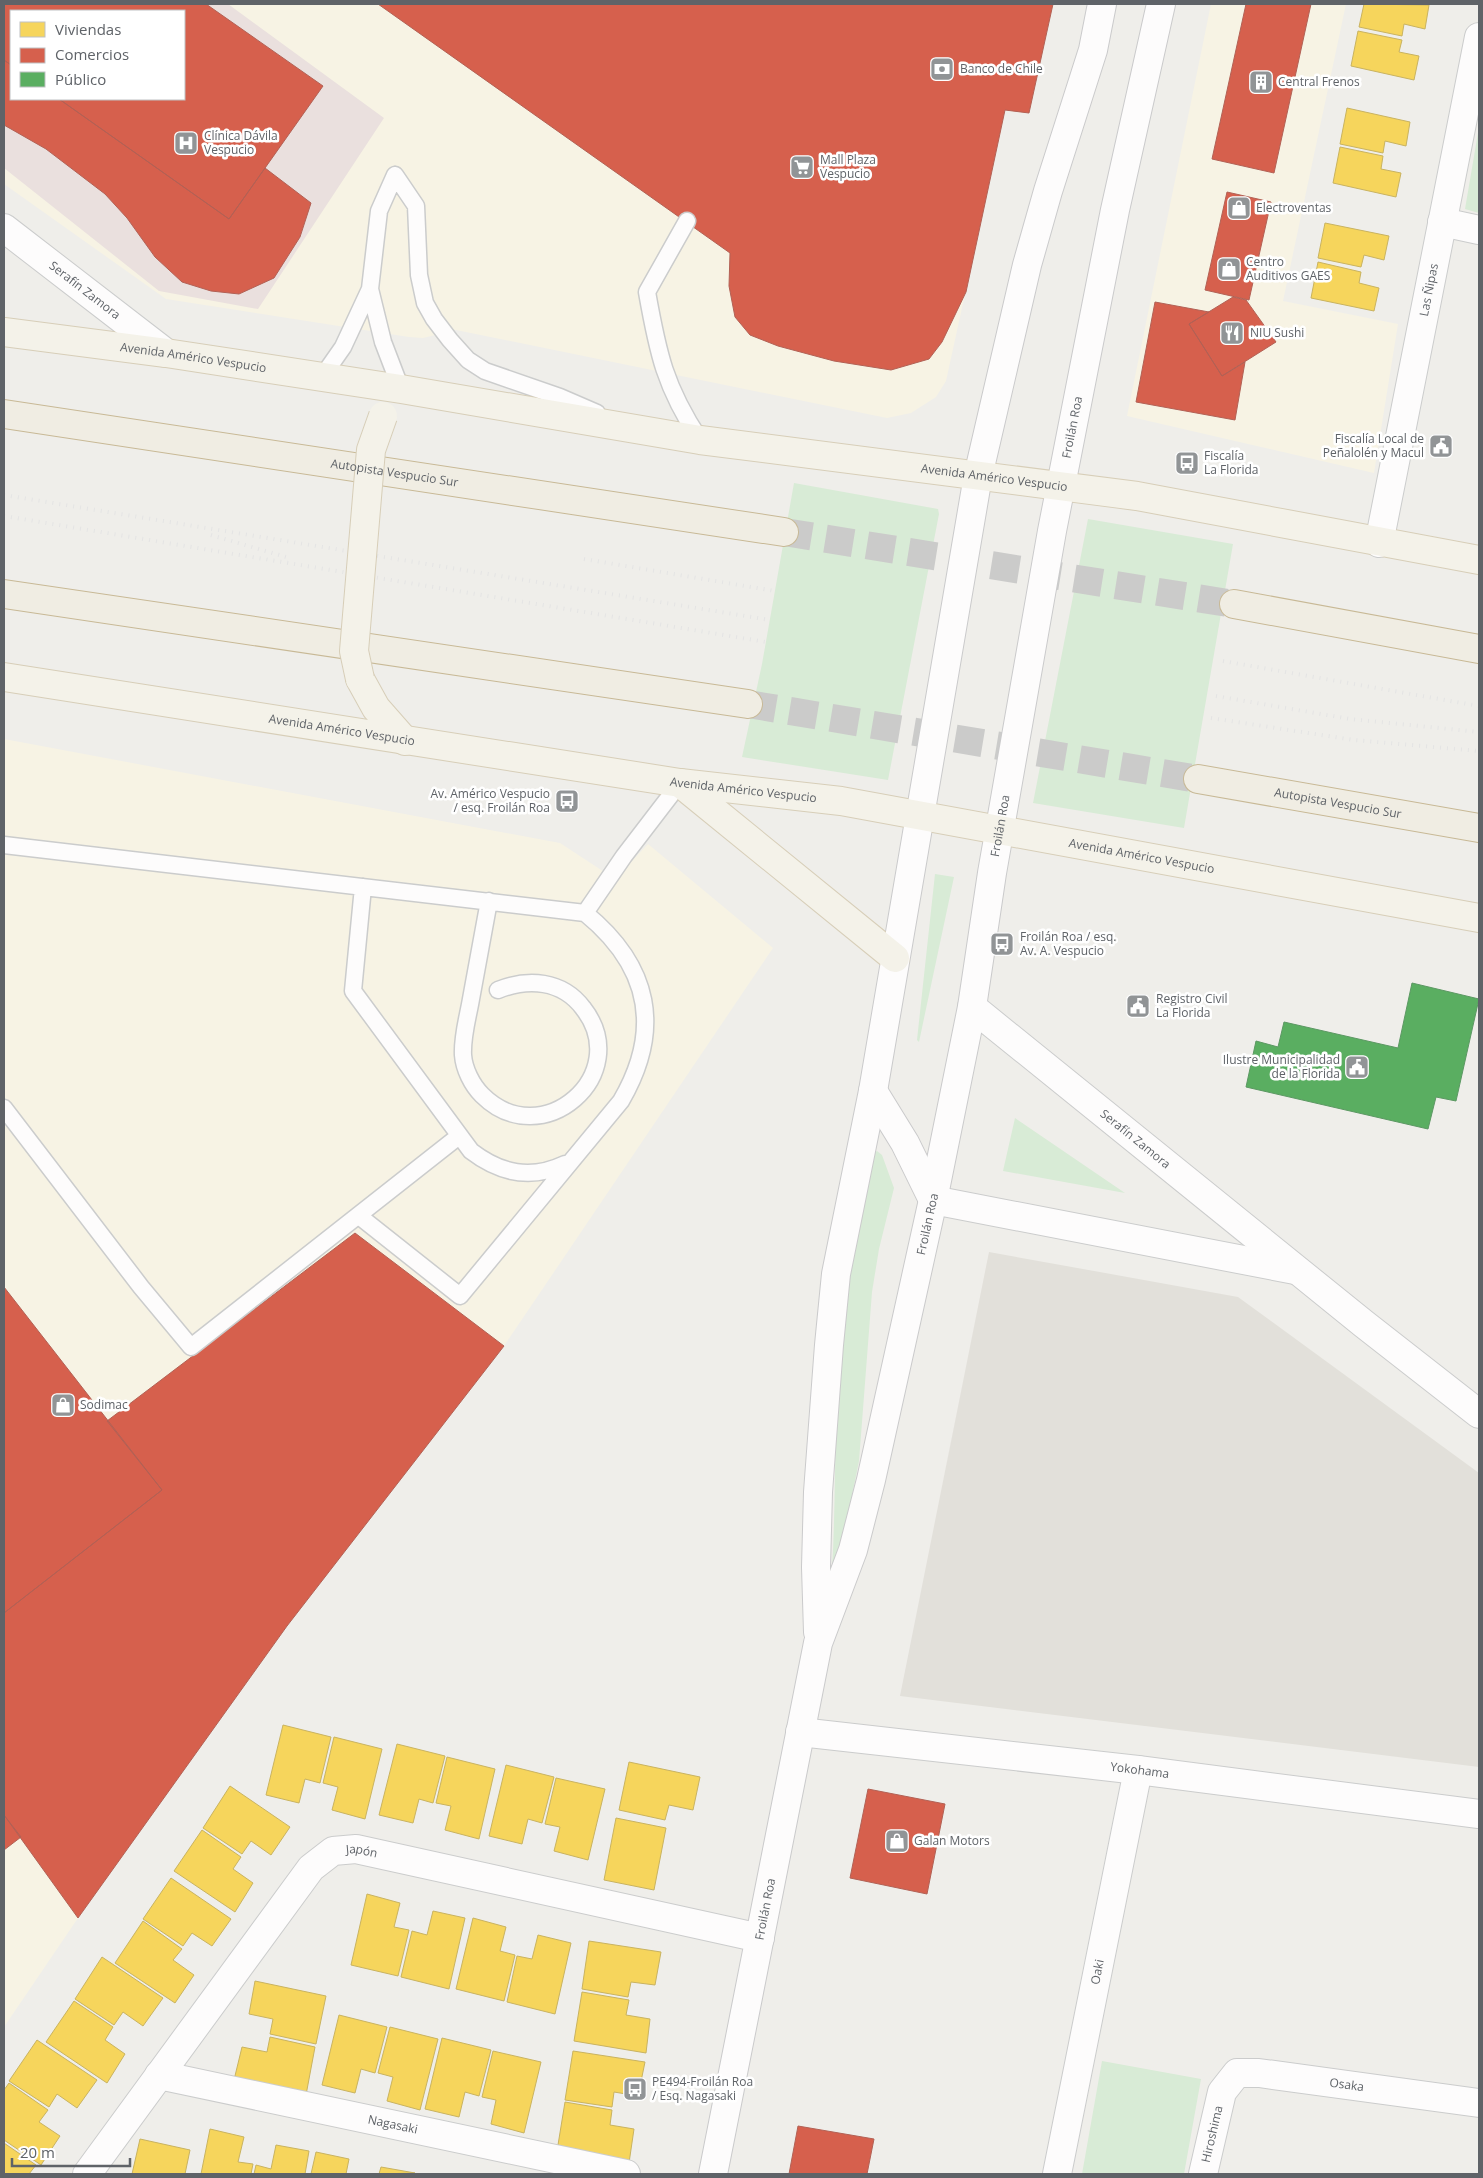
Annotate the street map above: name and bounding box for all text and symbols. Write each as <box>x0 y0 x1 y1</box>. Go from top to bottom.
legend <box>10 10 185 100</box>
text: Viviendas <box>55 19 121 39</box>
text: Comercios <box>55 44 129 64</box>
bank icon: Banco de Chile <box>929 56 955 82</box>
place label: Banco de Chile <box>960 60 1043 77</box>
text: Público <box>55 69 106 89</box>
building icon: Central Frenos <box>1248 69 1274 95</box>
place label: Central Frenos <box>1278 73 1360 90</box>
place label: Clínica Dávila Vespucio <box>204 127 278 158</box>
hospital icon: Clínica Dávila Vespucio <box>173 130 199 156</box>
place label: Mall Plaza Vespucio <box>820 151 876 182</box>
supermarket icon: Mall Plaza Vespucio <box>789 154 815 180</box>
shop icon: Electroventas <box>1226 195 1252 221</box>
place label: Electroventas <box>1256 199 1332 216</box>
place label: Centro Auditivos GAES <box>1246 253 1330 284</box>
shop icon: Centro Auditivos GAES <box>1216 256 1242 282</box>
street label: Serafín Zamora <box>46 257 124 323</box>
street label: Las Ñipas <box>1415 262 1442 318</box>
restaurant icon: NIU Sushi <box>1219 320 1245 346</box>
place label: NIU Sushi <box>1250 324 1304 341</box>
street label: Avenida Américo Vespucio <box>119 338 268 376</box>
street label: Froilán Roa <box>1057 395 1086 460</box>
place label: Fiscalía Local de Peñalolén y Macul <box>1323 430 1424 461</box>
public building icon: Fiscalía Local de Peñalolén y Macul <box>1428 433 1454 459</box>
place label: Fiscalía La Florida <box>1204 447 1258 478</box>
bus stop icon: Fiscalía La Florida <box>1174 450 1200 476</box>
street label: Autopista Vespucio Sur <box>330 455 460 491</box>
street label: Avenida Américo Vespucio <box>920 459 1069 495</box>
street label: Avenida Américo Vespucio <box>268 710 416 749</box>
street label: Avenida Américo Vespucio <box>669 773 818 806</box>
street label: Autopista Vespucio Sur <box>1273 783 1403 822</box>
place label: Av. Américo Vespucio / esq. Froilán Roa <box>430 785 550 816</box>
bus stop icon: Av. Américo Vespucio / esq. Froilán Roa <box>554 788 580 814</box>
street label: Froilán Roa <box>986 793 1014 858</box>
street label: Avenida Américo Vespucio <box>1068 834 1216 877</box>
place label: Froilán Roa / esq. Av. A. Vespucio <box>1020 928 1116 959</box>
bus stop icon: Froilán Roa / esq. Av. A. Vespucio <box>989 931 1015 957</box>
place label: Registro Civil La Florida <box>1156 990 1228 1021</box>
public building icon: Registro Civil La Florida <box>1125 993 1151 1019</box>
place label: Ilustre Municipalidad de la Florida <box>1223 1051 1340 1082</box>
public building icon: Ilustre Municipalidad de la Florida <box>1344 1054 1370 1080</box>
street label: Serafín Zamora <box>1097 1105 1174 1172</box>
street label: Froilán Roa <box>912 1192 942 1257</box>
shop icon: Sodimac <box>50 1392 76 1418</box>
place label: Sodimac <box>80 1396 128 1413</box>
street label: Yokohama <box>1110 1758 1170 1782</box>
shop icon: Galan Motors <box>884 1828 910 1854</box>
place label: Galan Motors <box>914 1832 990 1849</box>
street label: Japón <box>344 1840 379 1862</box>
street label: Froilán Roa <box>750 1877 779 1942</box>
street label: Oaki <box>1086 1958 1108 1986</box>
place label: PE494-Froilán Roa / Esq. Nagasaki <box>652 2073 753 2104</box>
street label: Osaka <box>1329 2074 1365 2095</box>
bus stop icon: PE494-Froilán Roa / Esq. Nagasaki <box>622 2076 648 2102</box>
street label: Hiroshima <box>1197 2104 1227 2164</box>
street label: Nagasaki <box>366 2111 419 2138</box>
scale bar <box>12 2136 130 2168</box>
text: 20 m <box>20 2142 55 2162</box>

